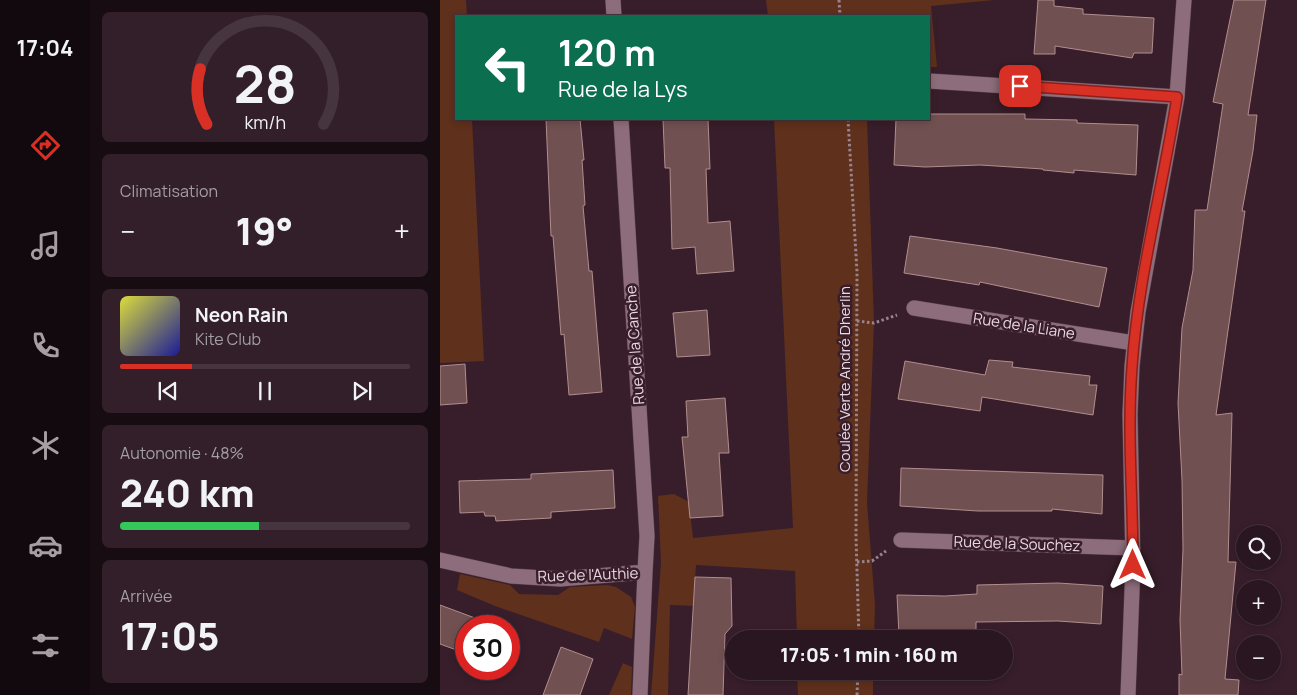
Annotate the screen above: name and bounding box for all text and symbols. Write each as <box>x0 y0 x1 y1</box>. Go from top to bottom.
text: 120 m <box>558 29 656 77</box>
text: 17:04 <box>17 33 73 63</box>
icon: left <box>475 35 540 100</box>
text: 28 <box>234 48 296 119</box>
pin <box>999 65 1041 107</box>
icon: arrive <box>1006 72 1034 100</box>
text: Rue de la Lys <box>558 74 688 104</box>
text: km/h <box>244 110 286 134</box>
icon: directions <box>28 128 63 163</box>
text: Climatisation <box>120 180 218 202</box>
text: 19° <box>235 204 293 256</box>
text: − <box>120 212 135 250</box>
text: + <box>394 212 410 250</box>
icon: music <box>28 228 63 263</box>
street label: Rue de la Canche <box>620 284 649 405</box>
street label: Coulée Verte André Dherlin <box>834 286 855 472</box>
text: Neon Rain <box>195 302 288 328</box>
street label: Rue de la Liane <box>972 307 1077 344</box>
icon: phone <box>28 328 63 363</box>
text: Kite Club <box>195 328 261 350</box>
icon: previous <box>154 377 182 405</box>
icon: pause <box>251 377 279 405</box>
icon: next <box>348 377 376 405</box>
icon: climate <box>28 428 63 463</box>
text: Autonomie · 48% <box>120 442 244 464</box>
text: 240 km <box>120 466 255 518</box>
map controls <box>1236 525 1281 680</box>
button: search <box>1236 525 1281 570</box>
icon: car <box>28 528 63 563</box>
street label: Rue de la Souchez <box>953 531 1081 556</box>
position arrow <box>1106 538 1158 590</box>
street label: Rue de l'Authie <box>537 562 639 587</box>
button: + <box>1236 580 1281 625</box>
text: Arrivée <box>120 585 172 607</box>
text: 17:05 <box>120 609 219 661</box>
speed limit sign: 30 <box>455 615 520 680</box>
icon: filters <box>28 628 63 663</box>
button: − <box>1236 635 1281 680</box>
text: 17:05 · 1 min · 160 m <box>780 642 958 668</box>

